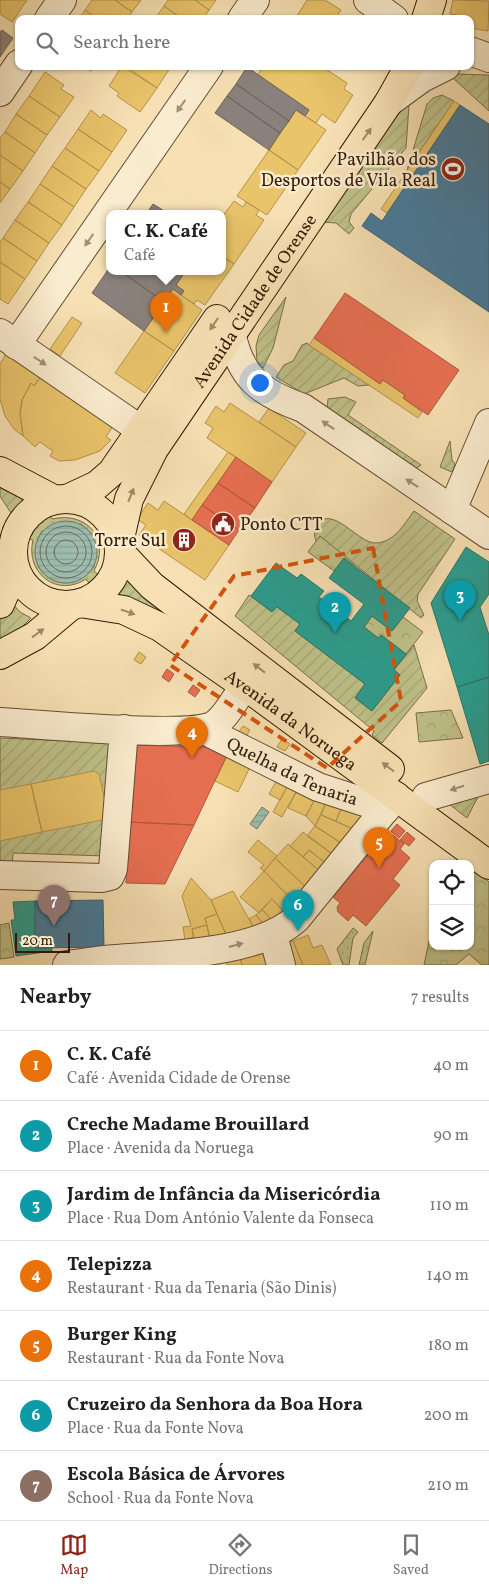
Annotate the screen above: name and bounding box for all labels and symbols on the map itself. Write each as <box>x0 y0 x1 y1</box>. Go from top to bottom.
one-way arrow <box>176 100 186 113</box>
one-way arrow <box>362 128 372 141</box>
place label: Pavilhão dos Desportos de Vila Real <box>261 148 436 194</box>
sports icon: Pavilhão dos Desportos de Vila Real <box>440 156 466 182</box>
street label: Avenida Cidade de Orense <box>188 210 324 394</box>
one-way arrow <box>84 233 94 247</box>
pin: 1 <box>150 292 182 333</box>
one-way arrow <box>209 317 219 331</box>
one-way arrow <box>33 356 46 365</box>
your location <box>247 370 273 396</box>
one-way arrow <box>321 420 334 430</box>
one-way arrow <box>405 478 419 487</box>
one-way arrow <box>128 488 135 503</box>
public building icon: Ponto CTT <box>210 511 236 537</box>
place label: Ponto CTT <box>240 513 323 538</box>
building icon: Torre Sul <box>171 527 197 553</box>
place label: Torre Sul <box>94 529 166 554</box>
pin: 3 <box>444 580 476 621</box>
pin: 2 <box>319 592 351 633</box>
one-way arrow <box>121 608 136 616</box>
one-way arrow <box>31 628 45 638</box>
one-way arrow <box>252 663 266 673</box>
street label: Avenida da Noruega <box>219 665 362 778</box>
pin: 4 <box>176 717 208 758</box>
street label: Quelha da Tenaria <box>222 732 361 813</box>
one-way arrow <box>381 762 395 772</box>
one-way arrow <box>450 785 465 793</box>
pin: 5 <box>363 827 395 868</box>
pin: 7 <box>38 885 70 926</box>
pin: 6 <box>282 890 314 931</box>
scale bar <box>15 930 70 953</box>
one-way arrow <box>229 940 244 948</box>

